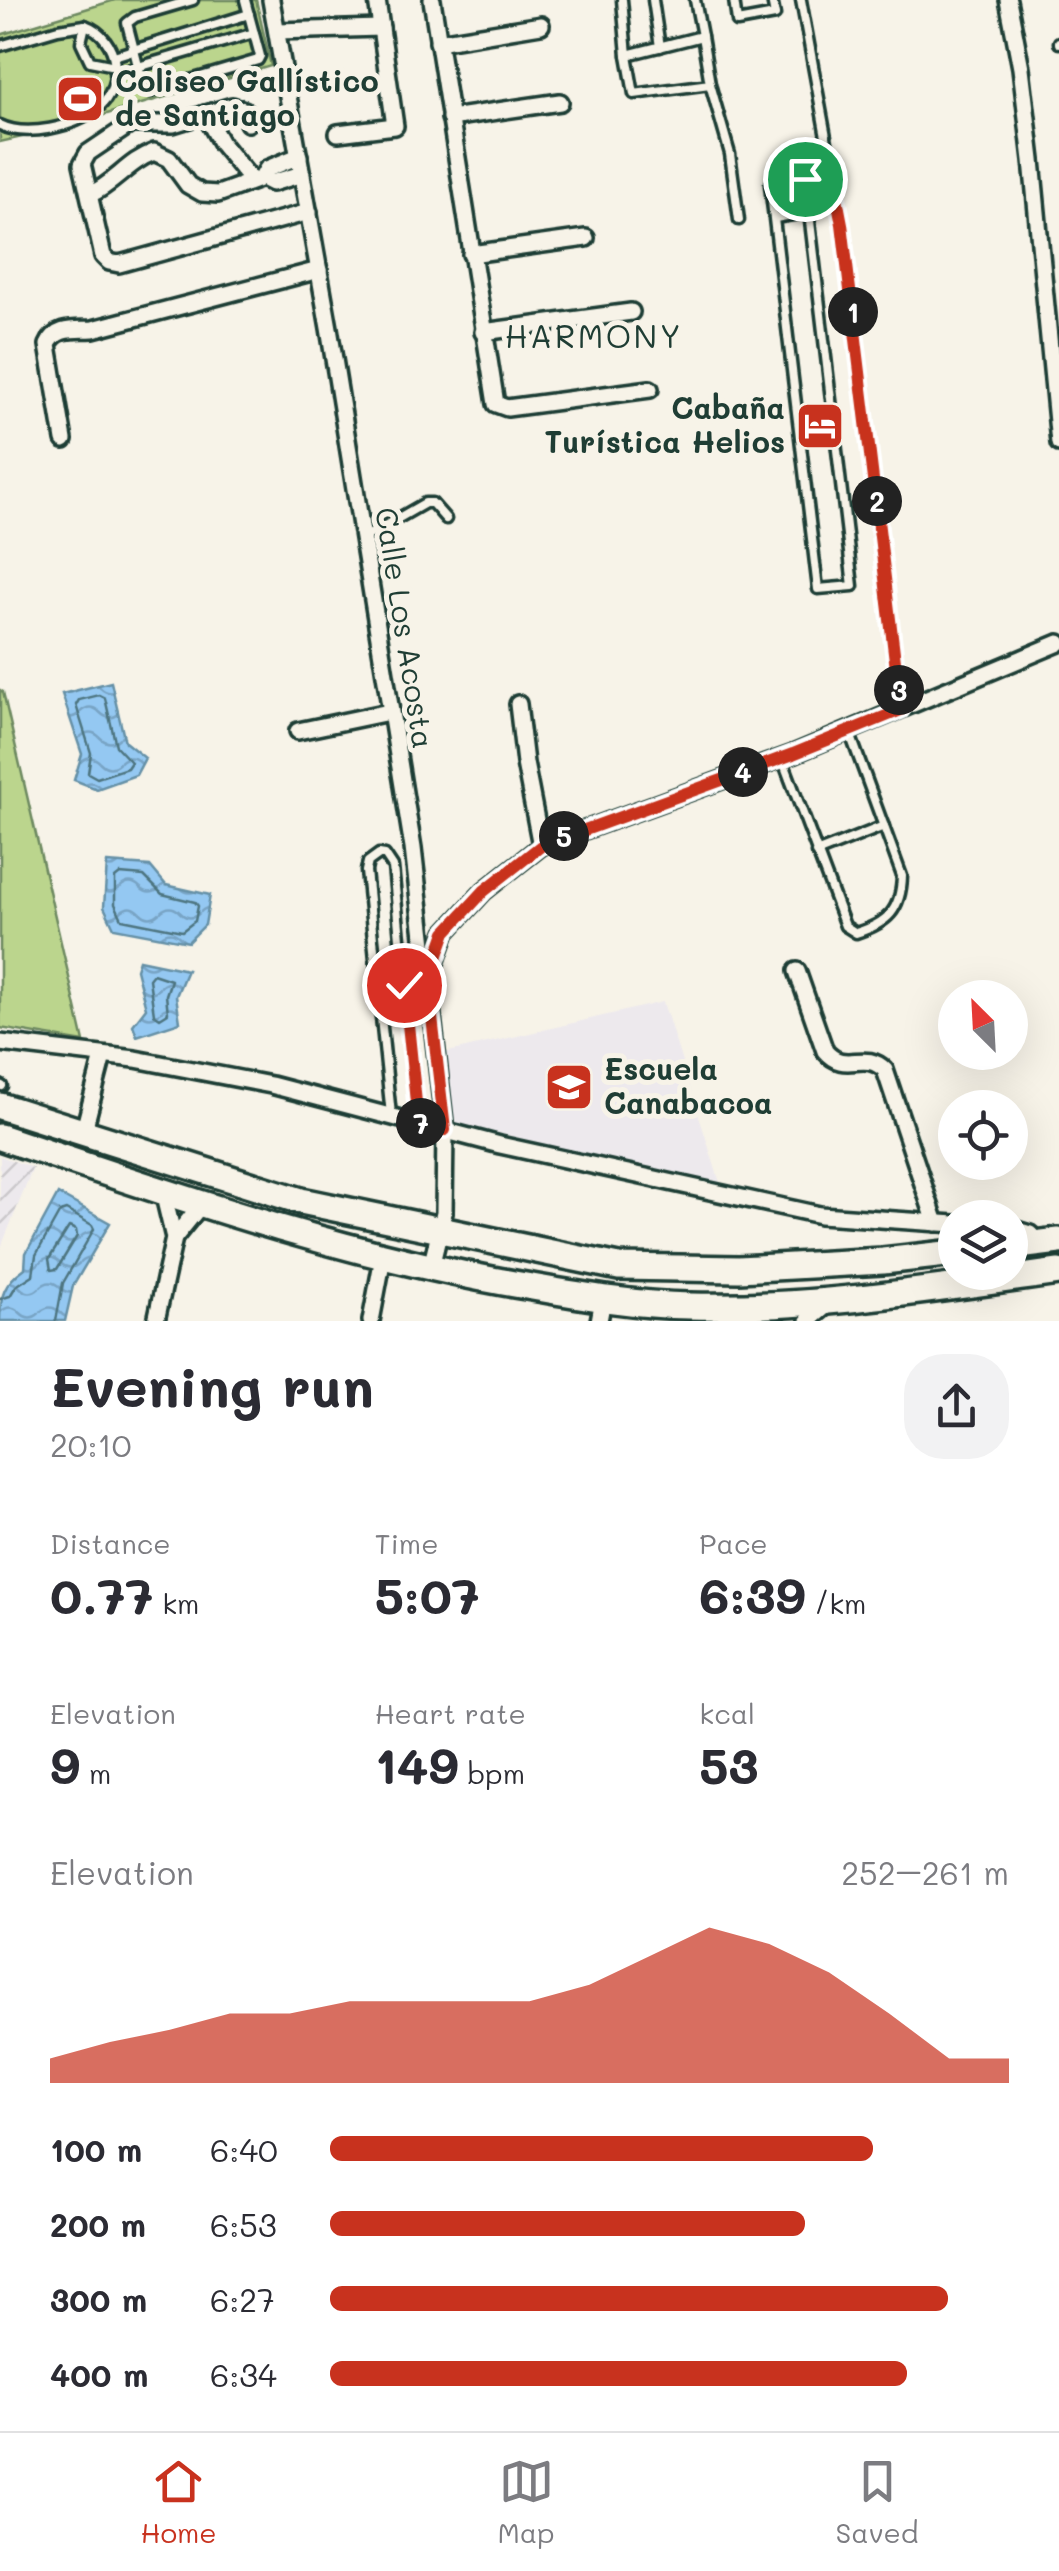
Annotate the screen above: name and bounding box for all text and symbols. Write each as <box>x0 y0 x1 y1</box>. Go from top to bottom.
place label: Coliseo Gallístico de Santiago <box>115 60 379 134</box>
sports icon: Coliseo Gallístico de Santiago <box>54 73 106 125</box>
pin <box>763 137 848 222</box>
icon: arrive <box>778 152 833 207</box>
pin: 1 <box>828 287 878 337</box>
text: 1 <box>847 294 859 330</box>
district label: HARMONY <box>505 314 683 356</box>
place label: Cabaña Turística Helios <box>545 387 785 461</box>
hotel icon: Cabaña Turística Helios <box>794 400 846 452</box>
pin: 2 <box>852 476 902 526</box>
text: 2 <box>869 483 885 519</box>
street label: Calle Los Acosta <box>367 504 445 751</box>
pin: 3 <box>874 665 924 715</box>
text: 3 <box>891 672 907 708</box>
pin: 4 <box>718 747 768 797</box>
text: 4 <box>734 754 752 790</box>
pin: 5 <box>539 811 589 861</box>
text: 5 <box>556 818 572 854</box>
pin <box>362 943 447 1028</box>
icon: check <box>377 958 432 1013</box>
north arrow <box>938 980 1028 1070</box>
map controls <box>938 980 1028 1290</box>
place label: Escuela Canabacoa <box>604 1048 772 1122</box>
school or university icon: Escuela Canabacoa <box>543 1061 595 1113</box>
button: locate <box>938 1090 1028 1180</box>
pin: 7 <box>396 1098 446 1148</box>
text: 7 <box>413 1105 429 1141</box>
button: layers <box>938 1200 1028 1290</box>
text: Evening run <box>50 1349 374 1421</box>
button: share <box>904 1354 1009 1459</box>
text: 20:10 <box>50 1423 132 1465</box>
text: Distance <box>50 1525 171 1561</box>
text: Time <box>375 1525 438 1561</box>
text: Pace <box>699 1525 768 1561</box>
text: 0.77 <box>50 1561 153 1627</box>
text: 5:07 <box>375 1561 480 1627</box>
text: 6:39 <box>699 1561 805 1627</box>
text: km <box>153 1585 199 1621</box>
text: /km <box>805 1585 866 1621</box>
text: Elevation <box>50 1695 176 1731</box>
text: Heart rate <box>375 1695 526 1731</box>
text: kcal <box>699 1695 755 1731</box>
text: 9 <box>50 1731 80 1797</box>
text: 149 <box>375 1731 459 1797</box>
text: 53 <box>699 1731 759 1797</box>
text: m <box>80 1755 111 1791</box>
text: bpm <box>459 1755 525 1791</box>
text: Elevation <box>50 1851 194 1893</box>
text: 252–261 m <box>841 1851 1009 1893</box>
text: 100 m <box>50 2128 142 2170</box>
text: 6:40 <box>210 2128 278 2170</box>
text: 200 m <box>50 2203 146 2245</box>
text: 6:53 <box>210 2203 277 2245</box>
text: 300 m <box>50 2278 147 2320</box>
text: 6:27 <box>210 2278 275 2320</box>
text: 400 m <box>50 2353 148 2395</box>
text: 6:34 <box>210 2353 277 2395</box>
tab: Home <box>140 2454 217 2550</box>
tab: Map <box>498 2454 555 2550</box>
tab: Saved <box>835 2454 919 2550</box>

